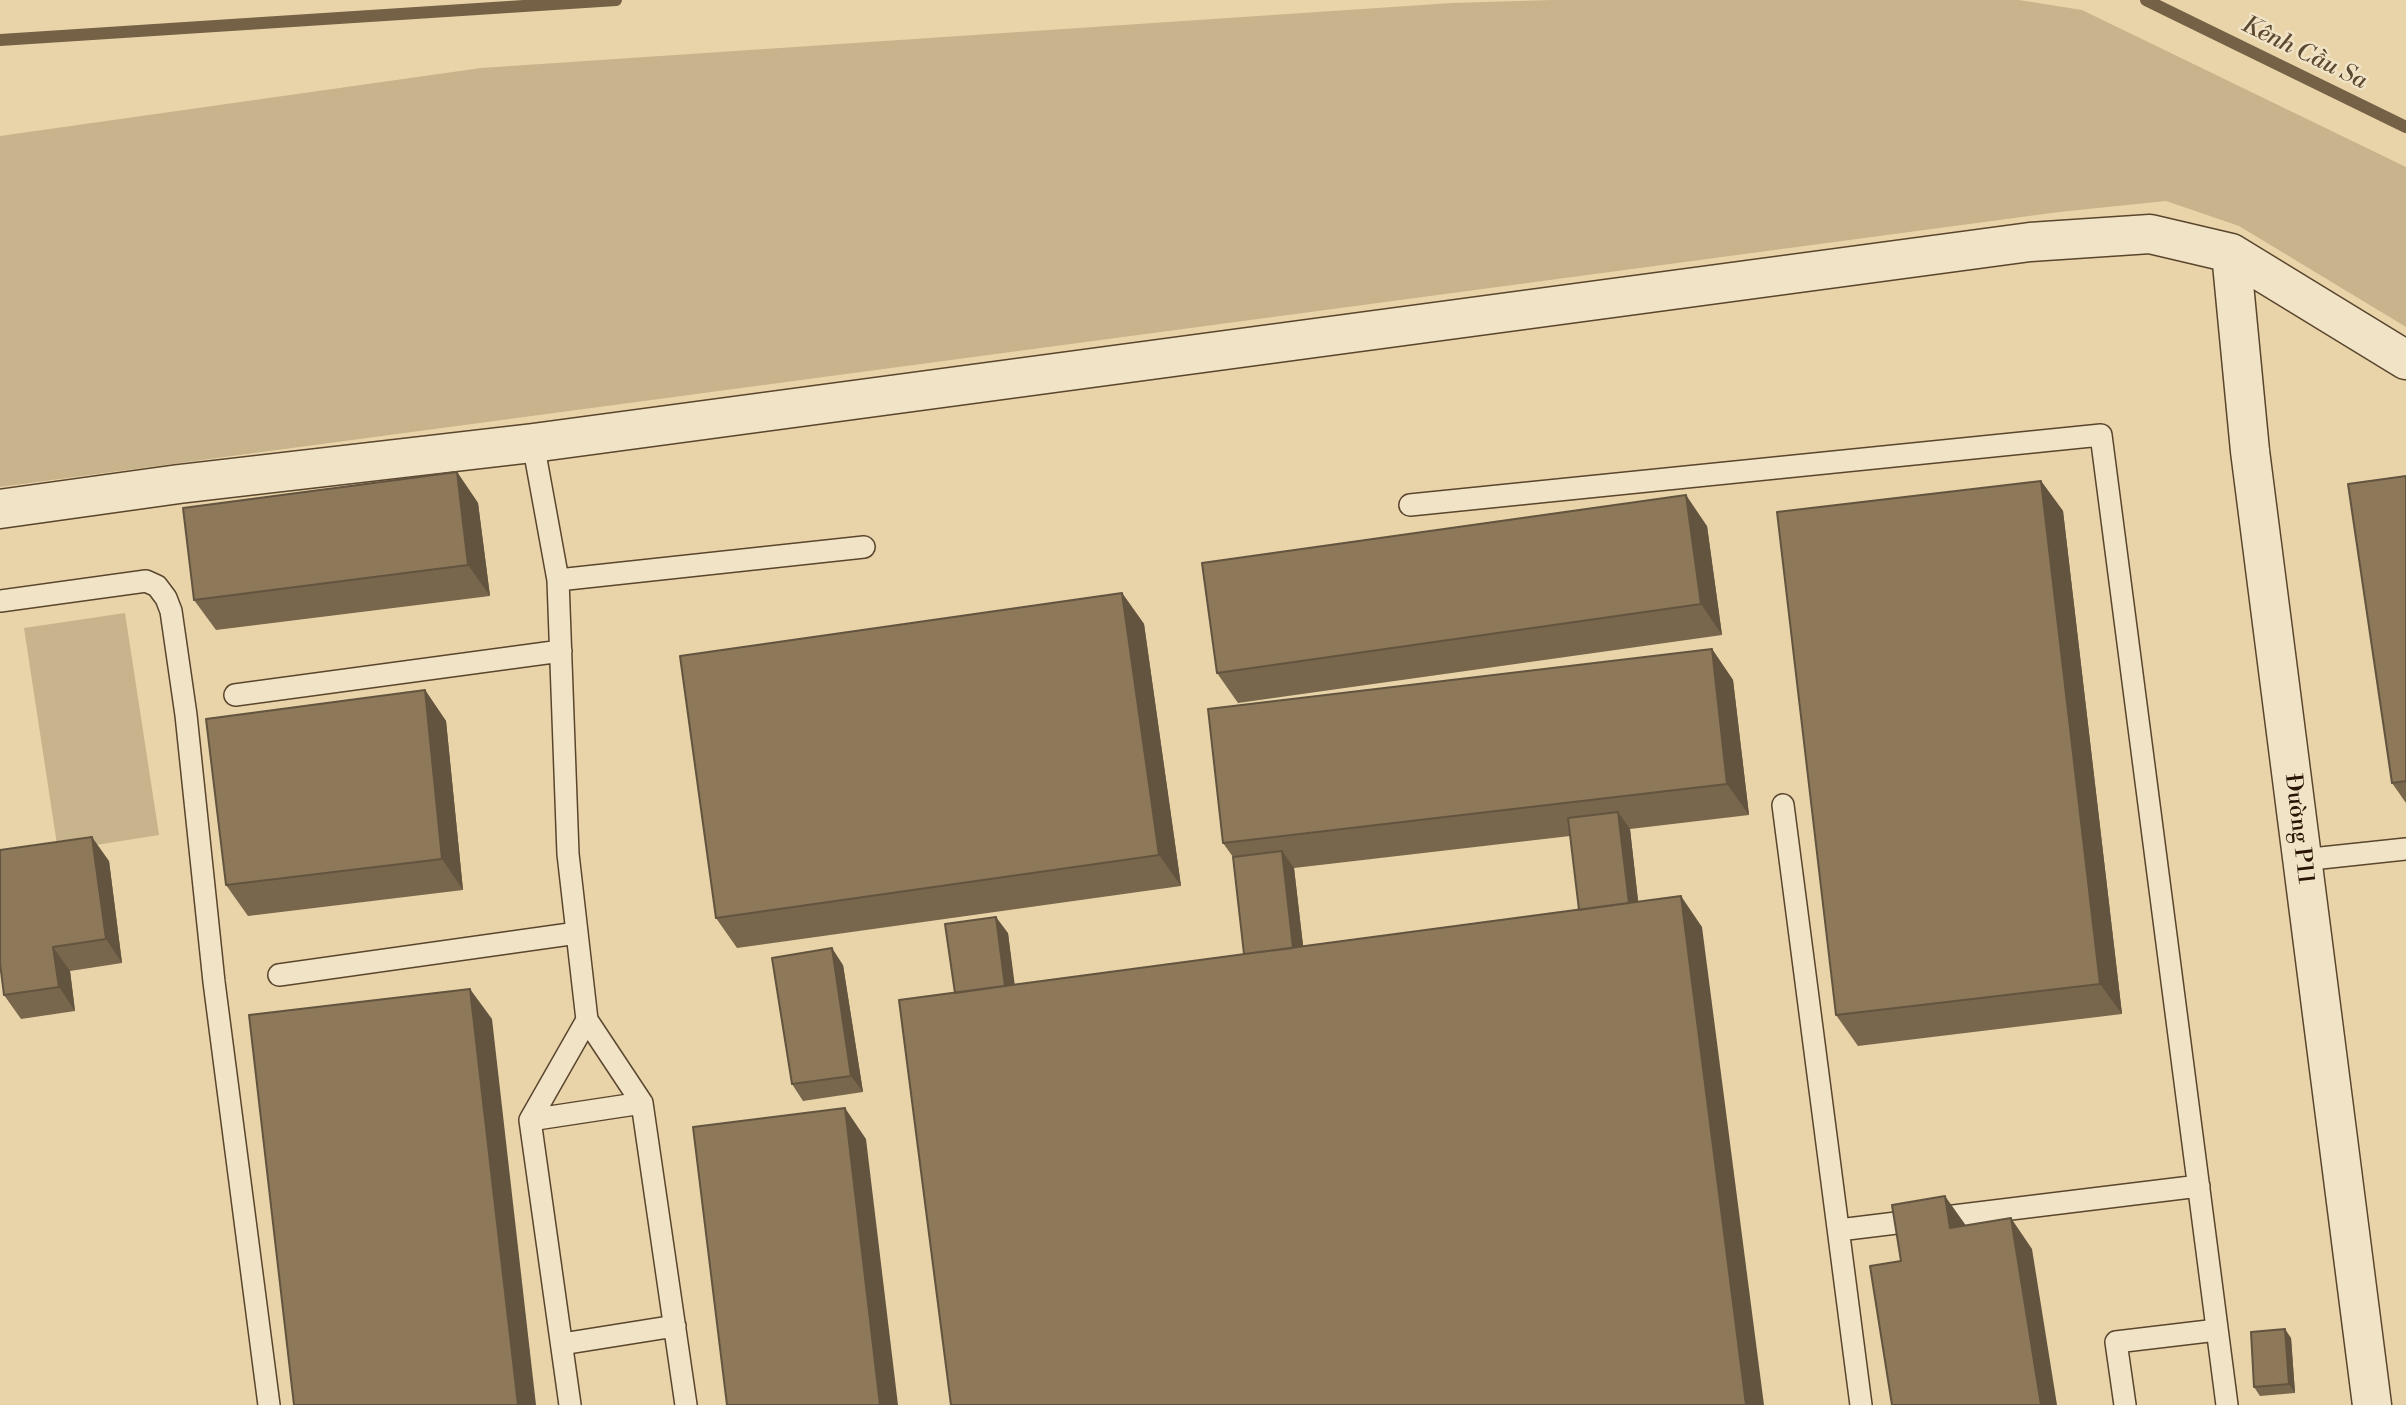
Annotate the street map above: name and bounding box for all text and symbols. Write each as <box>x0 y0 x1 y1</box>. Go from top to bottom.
water label: Kênh Cầu Sa <box>2237 11 2371 97</box>
street label: Đường P11 <box>2278 772 2318 886</box>

